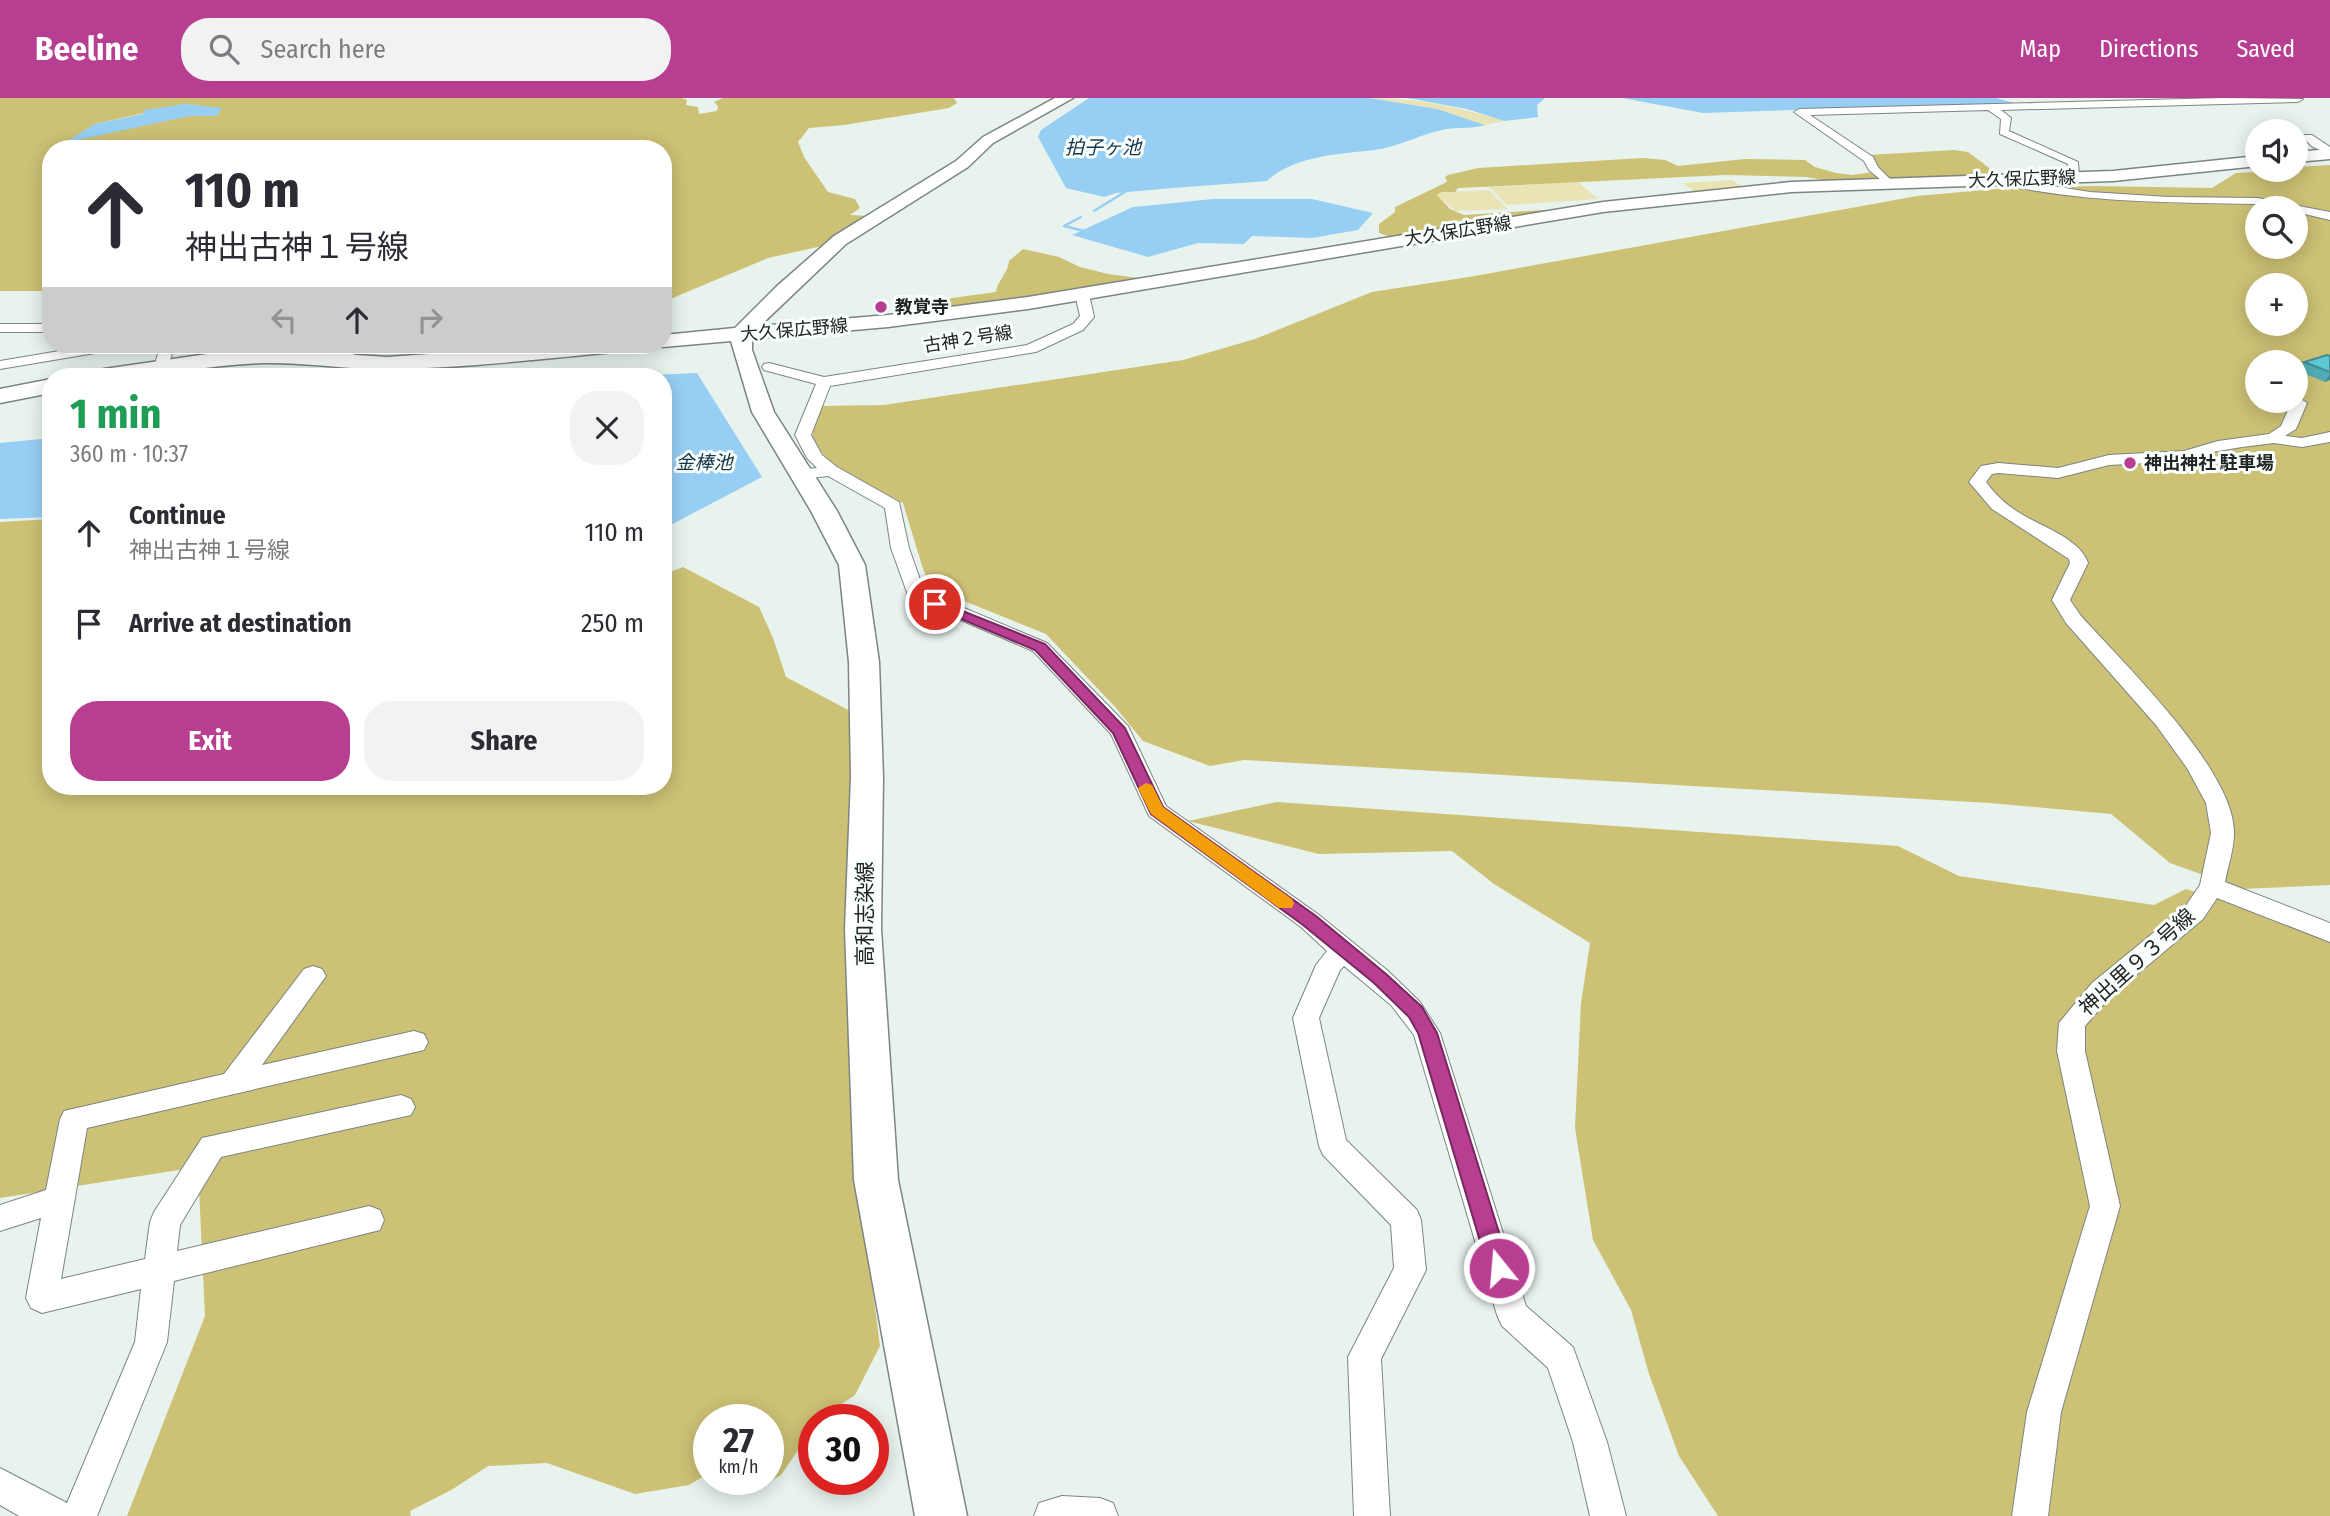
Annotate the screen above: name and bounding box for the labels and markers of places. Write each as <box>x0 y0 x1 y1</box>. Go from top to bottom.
place label: 教覚寺 <box>895 296 949 318</box>
marker: 教覚寺 <box>873 299 889 315</box>
place label: 神出神社 駐車場 <box>2144 452 2274 474</box>
marker: 神出神社 駐車場 <box>2122 455 2138 471</box>
pin <box>905 574 965 634</box>

